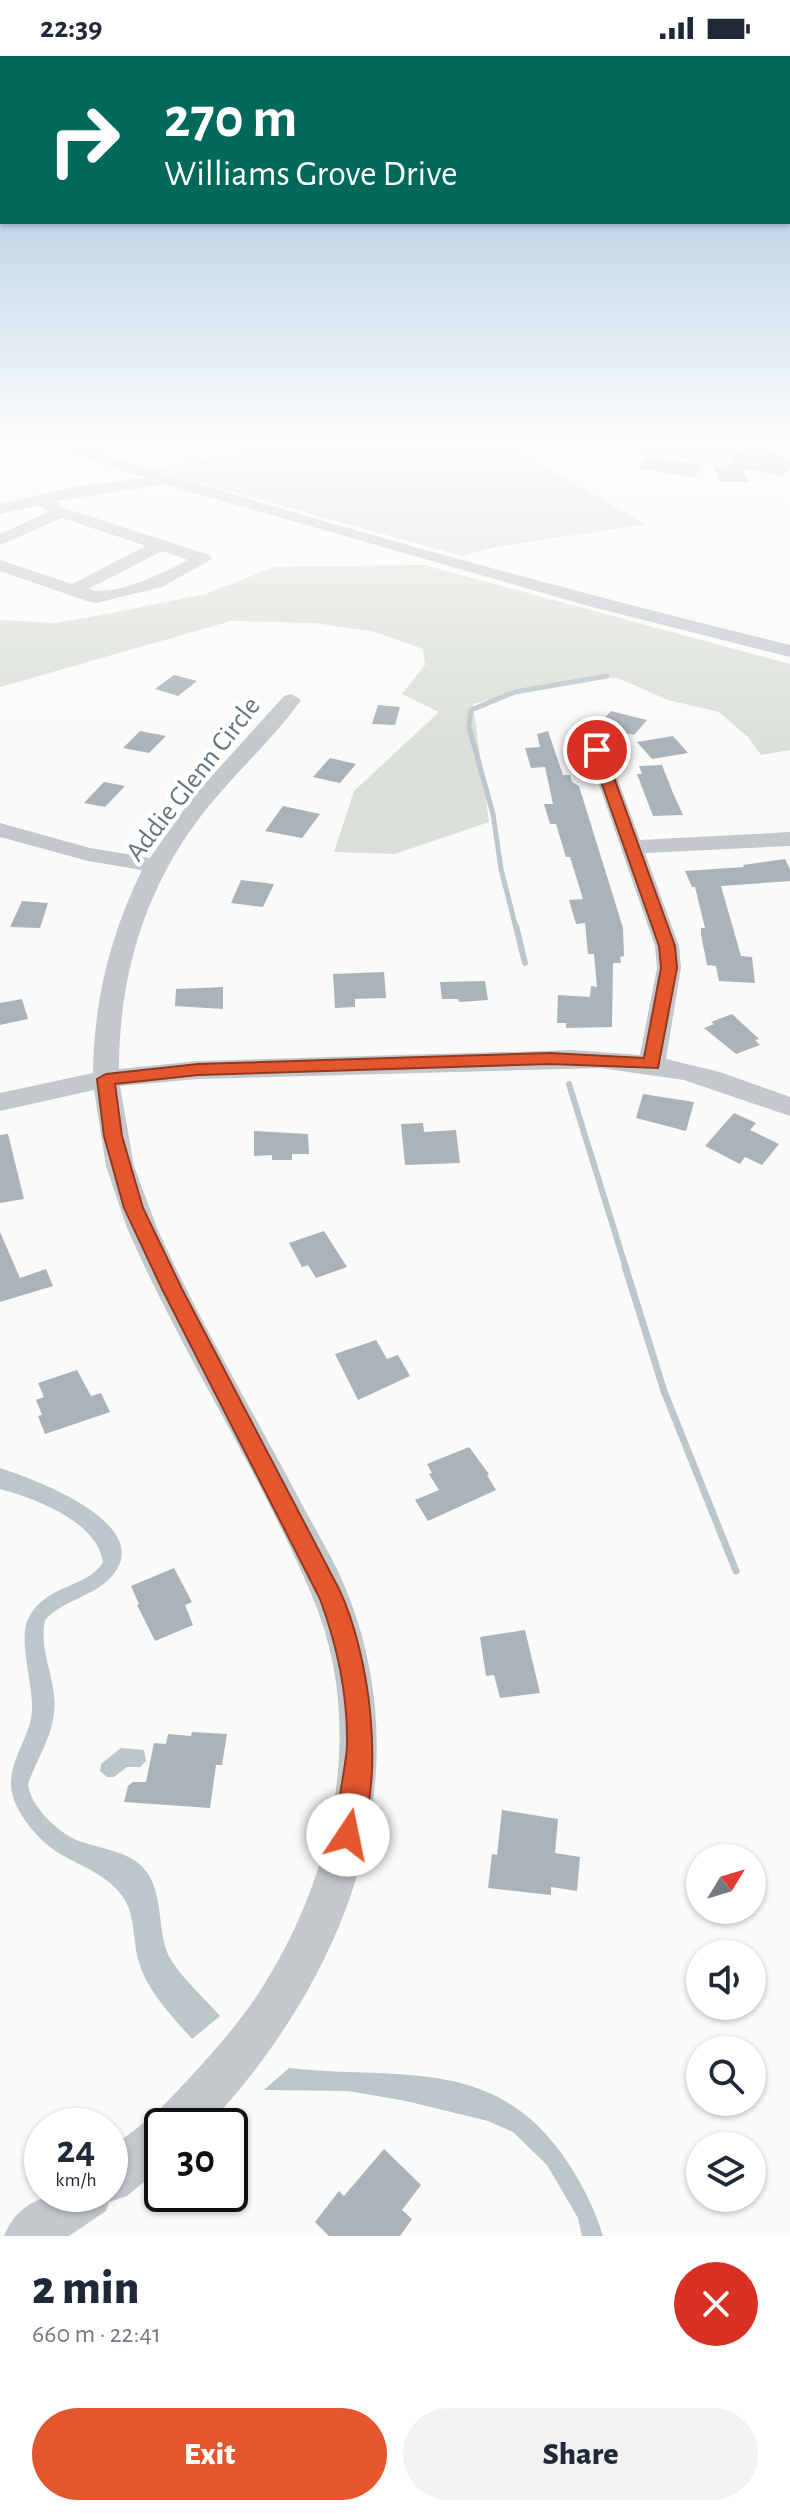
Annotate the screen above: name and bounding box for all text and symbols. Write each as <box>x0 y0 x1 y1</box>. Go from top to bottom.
text: 22:39 <box>40 13 103 43</box>
icon: right <box>32 88 136 192</box>
text: 270 m <box>164 91 297 147</box>
text: Williams Grove Drive <box>164 156 457 192</box>
street label: Addie Glenn Circle <box>121 692 266 866</box>
pin <box>563 716 631 784</box>
icon: arrive <box>575 728 619 772</box>
position arrow <box>306 1793 390 1877</box>
north arrow <box>686 1844 766 1924</box>
map controls <box>686 1844 766 2212</box>
button: sound <box>686 1940 766 2020</box>
button: search <box>686 2036 766 2116</box>
speed limit sign: 30 <box>144 2108 248 2212</box>
text: 24 <box>57 2130 95 2170</box>
button: layers <box>686 2132 766 2212</box>
text: km/h <box>55 2170 97 2190</box>
button: close <box>674 2262 758 2346</box>
text: 2 min <box>32 2265 140 2313</box>
text: 660 m · 22:41 <box>32 2321 161 2347</box>
button: Exit <box>32 2408 387 2500</box>
button: Share <box>403 2408 758 2500</box>

